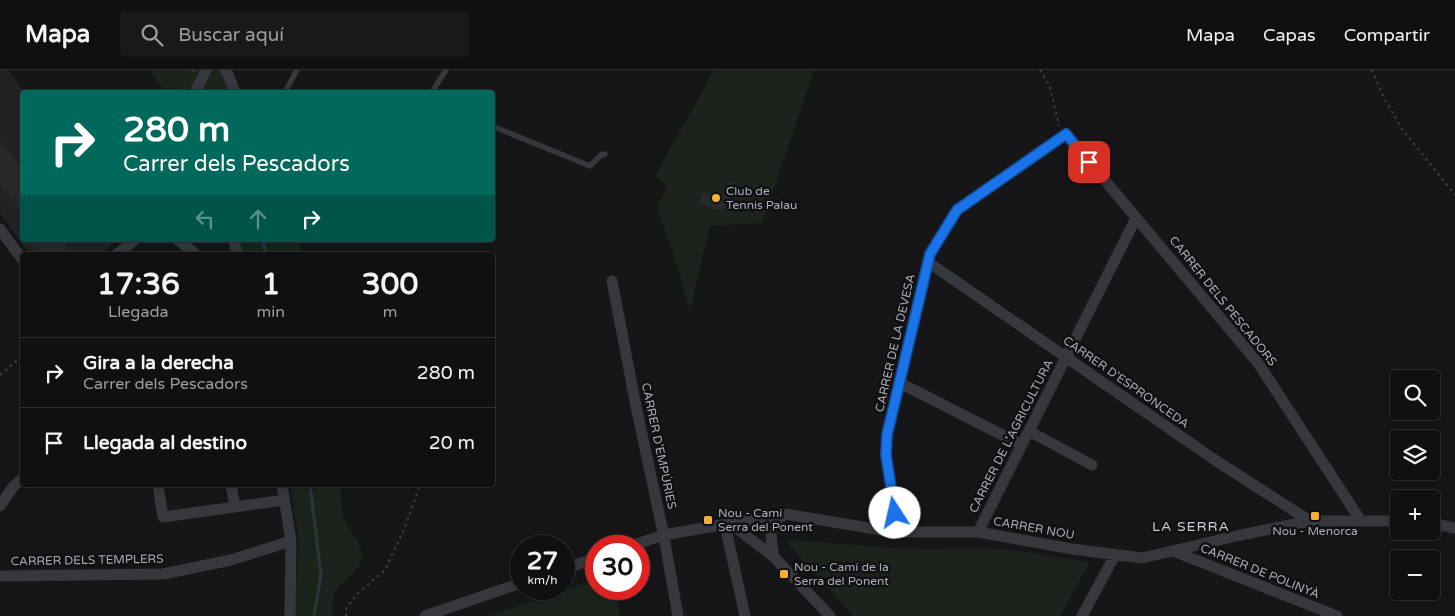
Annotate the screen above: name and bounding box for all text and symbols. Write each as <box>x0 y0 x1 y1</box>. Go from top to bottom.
search box <box>120 12 470 57</box>
text: Mapa <box>25 20 90 49</box>
icon: search <box>138 21 166 49</box>
text: Buscar aquí <box>178 24 284 46</box>
text: Mapa <box>1186 24 1235 46</box>
text: Capas <box>1263 24 1316 46</box>
text: Compartir <box>1344 24 1430 46</box>
text: 280 m <box>123 109 230 151</box>
icon: right <box>40 110 105 175</box>
pin <box>1068 141 1110 183</box>
icon: arrive <box>1075 148 1103 176</box>
text: Carrer dels Pescadors <box>123 151 350 177</box>
place label: Club de Tennis Palau <box>726 184 797 212</box>
marker: Club de Tennis Palau <box>710 192 722 204</box>
icon: left <box>191 205 219 233</box>
icon: ahead <box>244 205 272 233</box>
icon: right <box>297 205 325 233</box>
street label: CARRER DELS PESCADORS <box>1166 233 1280 369</box>
text: 17:36 <box>97 266 180 303</box>
text: 1 <box>261 266 280 303</box>
text: 300 <box>362 266 418 303</box>
street label: CARRER DE LA DEVESA <box>872 273 918 413</box>
text: Llegada <box>108 302 169 322</box>
text: min <box>257 302 285 322</box>
text: m <box>383 302 397 322</box>
street label: CARRER D'ESPRONCEDA <box>1060 333 1192 431</box>
text: Gira a la derecha <box>83 352 234 374</box>
street label: CARRER DE L'AGRICULTURA <box>966 357 1056 515</box>
icon: right <box>40 359 68 387</box>
text: 280 m <box>417 362 475 384</box>
map controls <box>1390 370 1440 600</box>
button: search <box>1390 370 1440 420</box>
text: Carrer dels Pescadors <box>83 374 248 394</box>
street label: CARRER D'EMPÚRIES <box>639 382 679 510</box>
icon: arrive <box>40 429 68 457</box>
button: layers <box>1390 430 1440 480</box>
text: Llegada al destino <box>83 432 247 454</box>
text: 20 m <box>429 432 475 454</box>
position arrow <box>868 486 920 538</box>
button: + <box>1390 490 1440 540</box>
place label: Nou - Camí Serra del Ponent <box>718 506 813 534</box>
marker: Nou - Menorca <box>1309 510 1321 522</box>
marker: Nou - Camí Serra del Ponent <box>702 514 714 526</box>
street label: CARRER NOU <box>992 514 1076 542</box>
district label: LA SERRA <box>1152 518 1230 535</box>
place label: Nou - Menorca <box>1272 524 1358 538</box>
speed limit sign: 30 <box>585 535 650 600</box>
street label: CARRER DE POLINYÀ <box>1198 541 1322 601</box>
text: 27 <box>527 546 558 576</box>
button: − <box>1390 550 1440 600</box>
street label: CARRER DELS TEMPLERS <box>10 552 164 568</box>
place label: Nou - Camí de la Serra del Ponent <box>794 560 889 588</box>
marker: Nou - Camí de la Serra del Ponent <box>778 568 790 580</box>
text: km/h <box>527 573 558 587</box>

